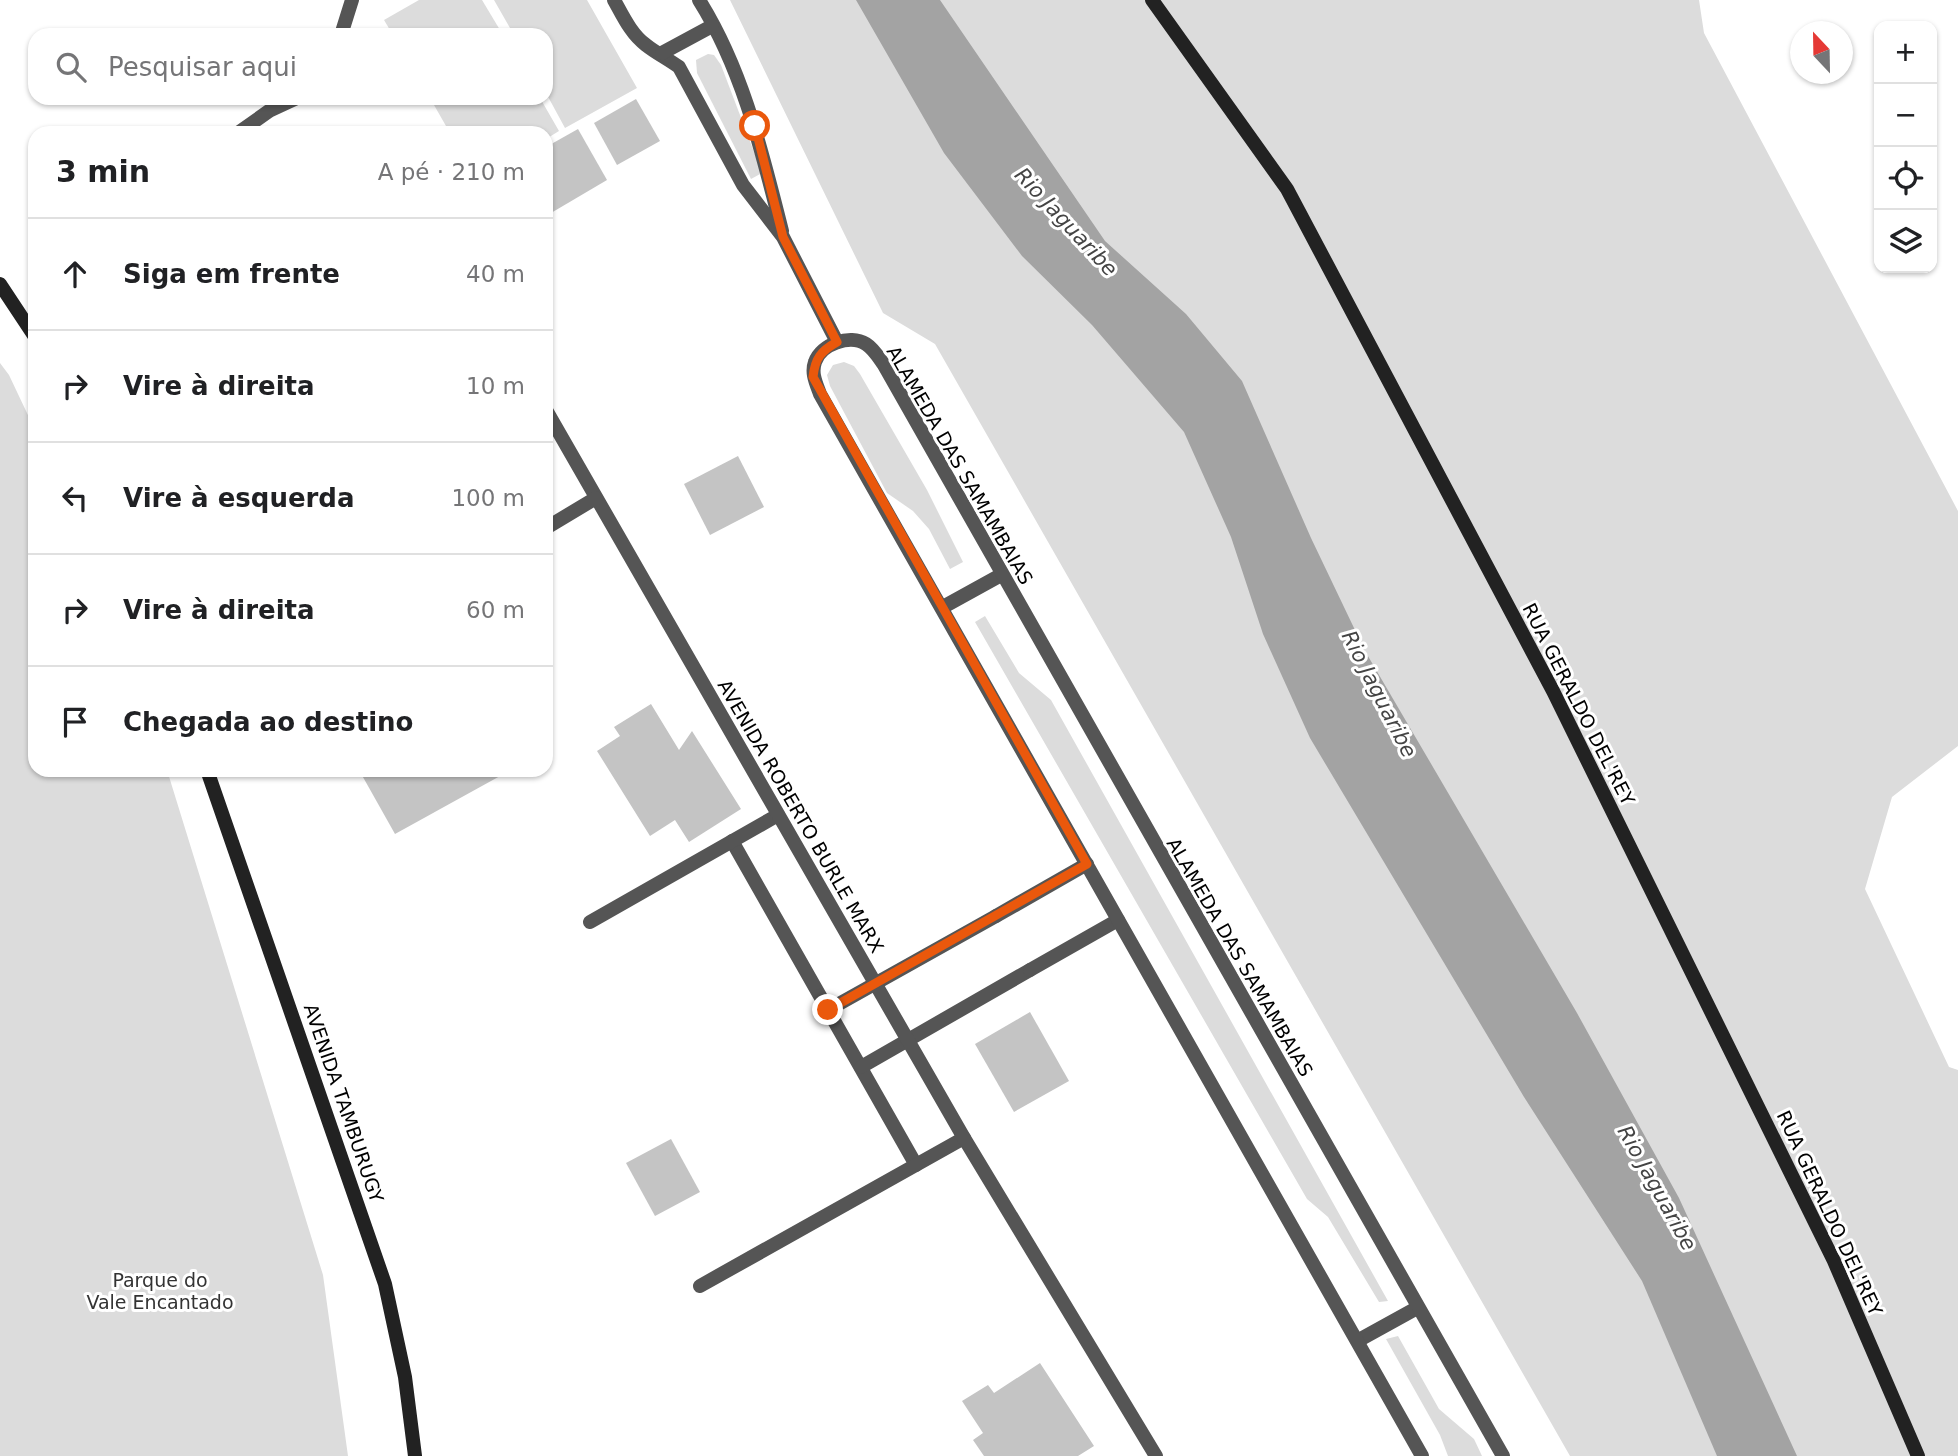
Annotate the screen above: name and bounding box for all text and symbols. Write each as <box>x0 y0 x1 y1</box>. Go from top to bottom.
north arrow <box>1790 21 1853 84</box>
map controls <box>1874 21 1937 273</box>
button: + <box>1874 21 1937 84</box>
search box <box>28 28 553 105</box>
icon: search <box>52 48 90 86</box>
text: Pesquisar aqui <box>108 52 297 82</box>
button: − <box>1874 84 1937 147</box>
route start <box>739 110 770 141</box>
button: locate <box>1874 147 1937 210</box>
text: 3 min <box>56 154 150 189</box>
text: A pé · 210 m <box>378 159 525 185</box>
water label: Rio Jaguaribe <box>1010 163 1122 281</box>
button: layers <box>1874 210 1937 273</box>
icon: ahead <box>56 255 94 293</box>
text: Siga em frente <box>123 259 340 289</box>
text: 40 m <box>466 261 525 287</box>
street label: ALAMEDA DAS SAMAMBAIAS <box>882 342 1038 588</box>
icon: right <box>56 367 94 405</box>
text: Vire à direita <box>123 371 315 401</box>
text: 10 m <box>466 373 525 399</box>
icon: left <box>56 479 94 517</box>
text: Vire à esquerda <box>123 483 355 513</box>
text: 100 m <box>451 485 525 511</box>
icon: right <box>56 591 94 629</box>
text: Vire à direita <box>123 595 315 625</box>
text: 60 m <box>466 597 525 623</box>
street label: RUA GERALDO DEL'REY <box>1518 599 1640 809</box>
water label: Rio Jaguaribe <box>1337 627 1421 761</box>
street label: AVENIDA ROBERTO BURLE MARX <box>713 675 889 957</box>
icon: arrive <box>56 703 94 741</box>
text: Chegada ao destino <box>123 707 413 737</box>
street label: ALAMEDA DAS SAMAMBAIAS <box>1162 834 1318 1080</box>
route end <box>812 994 843 1025</box>
street label: AVENIDA TAMBURUGY <box>300 1001 389 1206</box>
street label: RUA GERALDO DEL'REY <box>1773 1107 1887 1319</box>
water label: Rio Jaguaribe <box>1613 1121 1701 1255</box>
park label: Parque do Vale Encantado <box>86 1269 234 1313</box>

